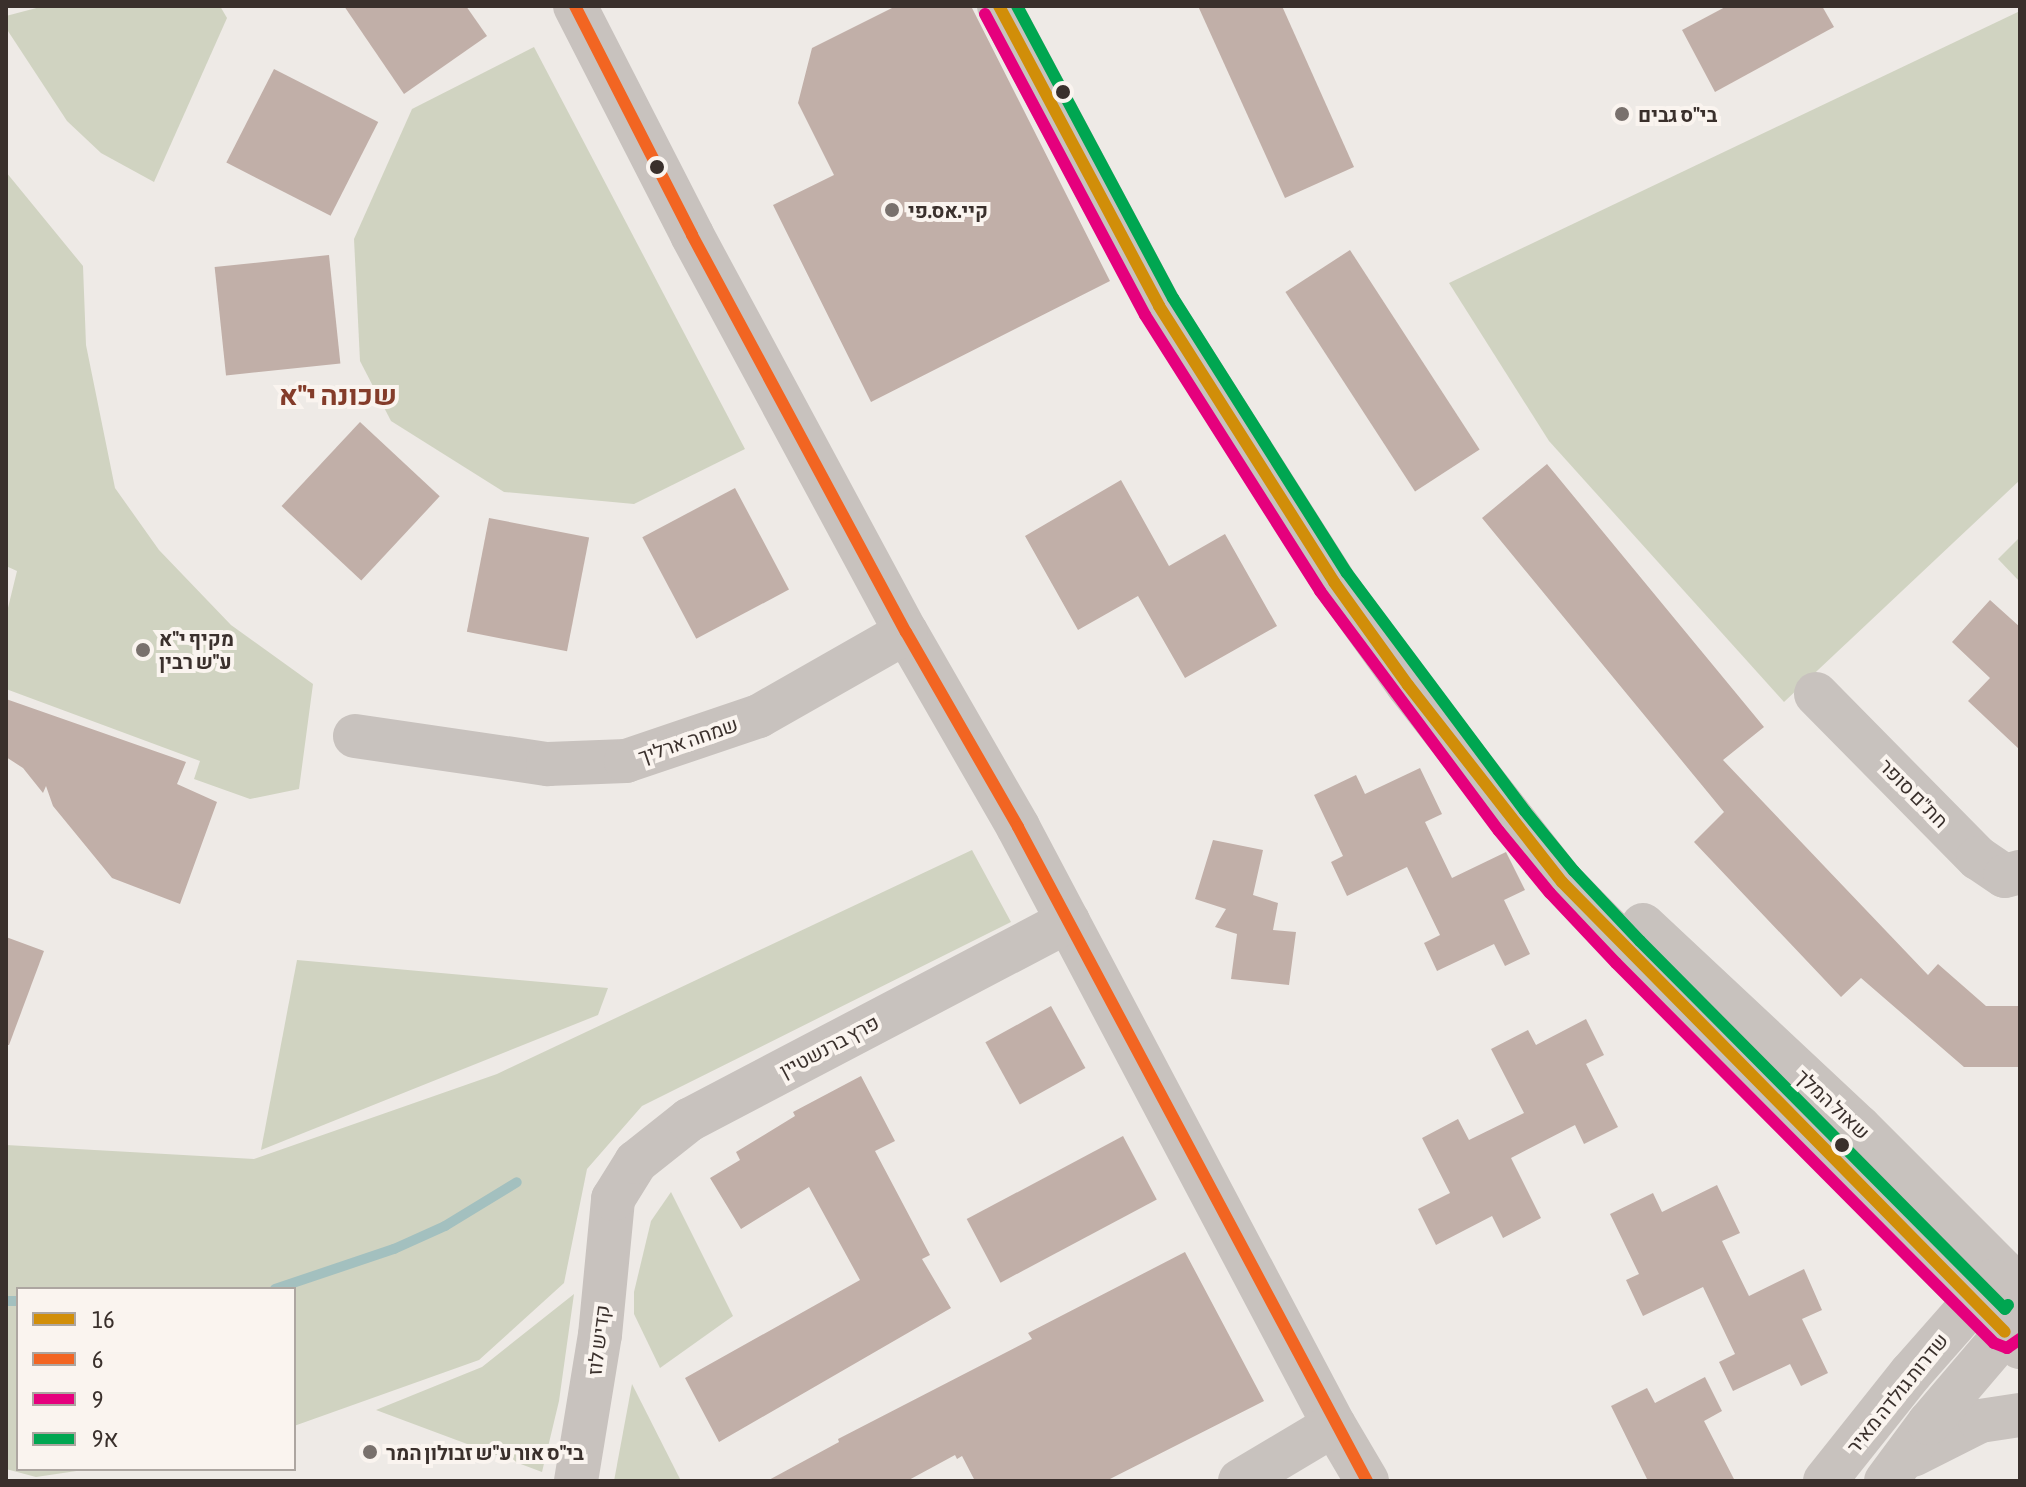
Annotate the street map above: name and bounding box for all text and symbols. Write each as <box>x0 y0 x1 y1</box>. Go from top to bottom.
unlabelled marker <box>1055 84 1071 100</box>
place label: בי"ס גבים <box>1638 102 1717 126</box>
marker: בי"ס גבים <box>1613 105 1631 123</box>
unlabelled marker <box>649 159 665 175</box>
place label: קיי.אס.פי <box>908 198 988 222</box>
marker: קיי.אס.פי <box>883 201 901 219</box>
district label: שכונה י"א <box>279 378 397 412</box>
place label: מקיף י"א ע"ש רבין <box>159 626 234 673</box>
marker: מקיף י"א ע"ש רבין <box>134 641 152 659</box>
street label: שמחה ארליך <box>635 712 741 768</box>
street label: חת"ם סופר <box>1875 754 1953 832</box>
street label: פרץ ברנשטיין <box>775 1010 883 1082</box>
street label: שאול המלך <box>1791 1064 1875 1144</box>
unlabelled marker <box>1834 1137 1850 1153</box>
legend <box>16 1287 296 1471</box>
street label: קדיש לוז <box>582 1303 614 1377</box>
text: 16 <box>92 1306 115 1333</box>
street label: שדרות גולדה מאיר <box>1841 1328 1953 1458</box>
text: 6 <box>92 1346 103 1373</box>
text: 9 <box>92 1386 103 1413</box>
text: 9א <box>92 1425 119 1452</box>
place label: בי"ס אור ע"ש זבולון המר <box>386 1440 584 1464</box>
marker: בי"ס אור ע"ש זבולון המר <box>361 1443 379 1461</box>

